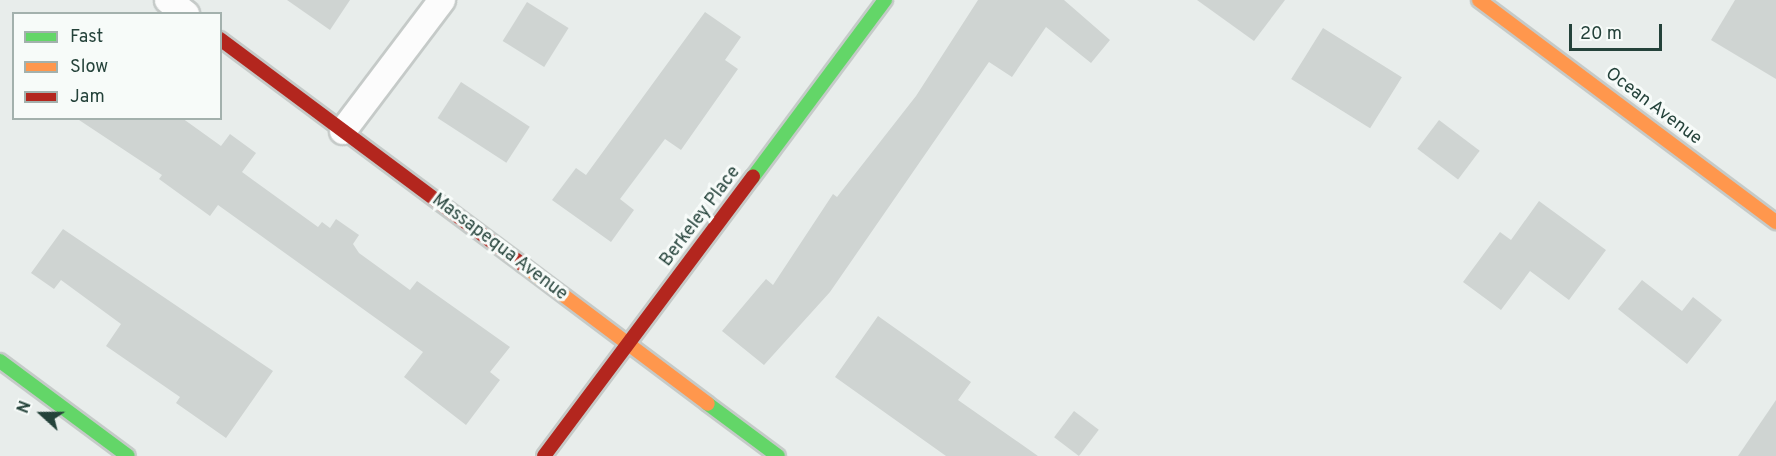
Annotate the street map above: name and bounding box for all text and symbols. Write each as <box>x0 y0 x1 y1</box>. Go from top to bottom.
legend <box>12 12 222 120</box>
scale bar <box>1572 12 1665 50</box>
text: 20 m <box>1580 23 1622 46</box>
text: Fast <box>70 26 103 49</box>
text: Slow <box>70 56 108 79</box>
street label: Ocean Avenue <box>1600 63 1706 151</box>
text: Jam <box>70 86 105 109</box>
street label: Berkeley Place <box>656 163 746 271</box>
street label: Massapequa Avenue <box>427 190 571 306</box>
north arrow <box>12 384 72 444</box>
text: N <box>14 399 37 417</box>

